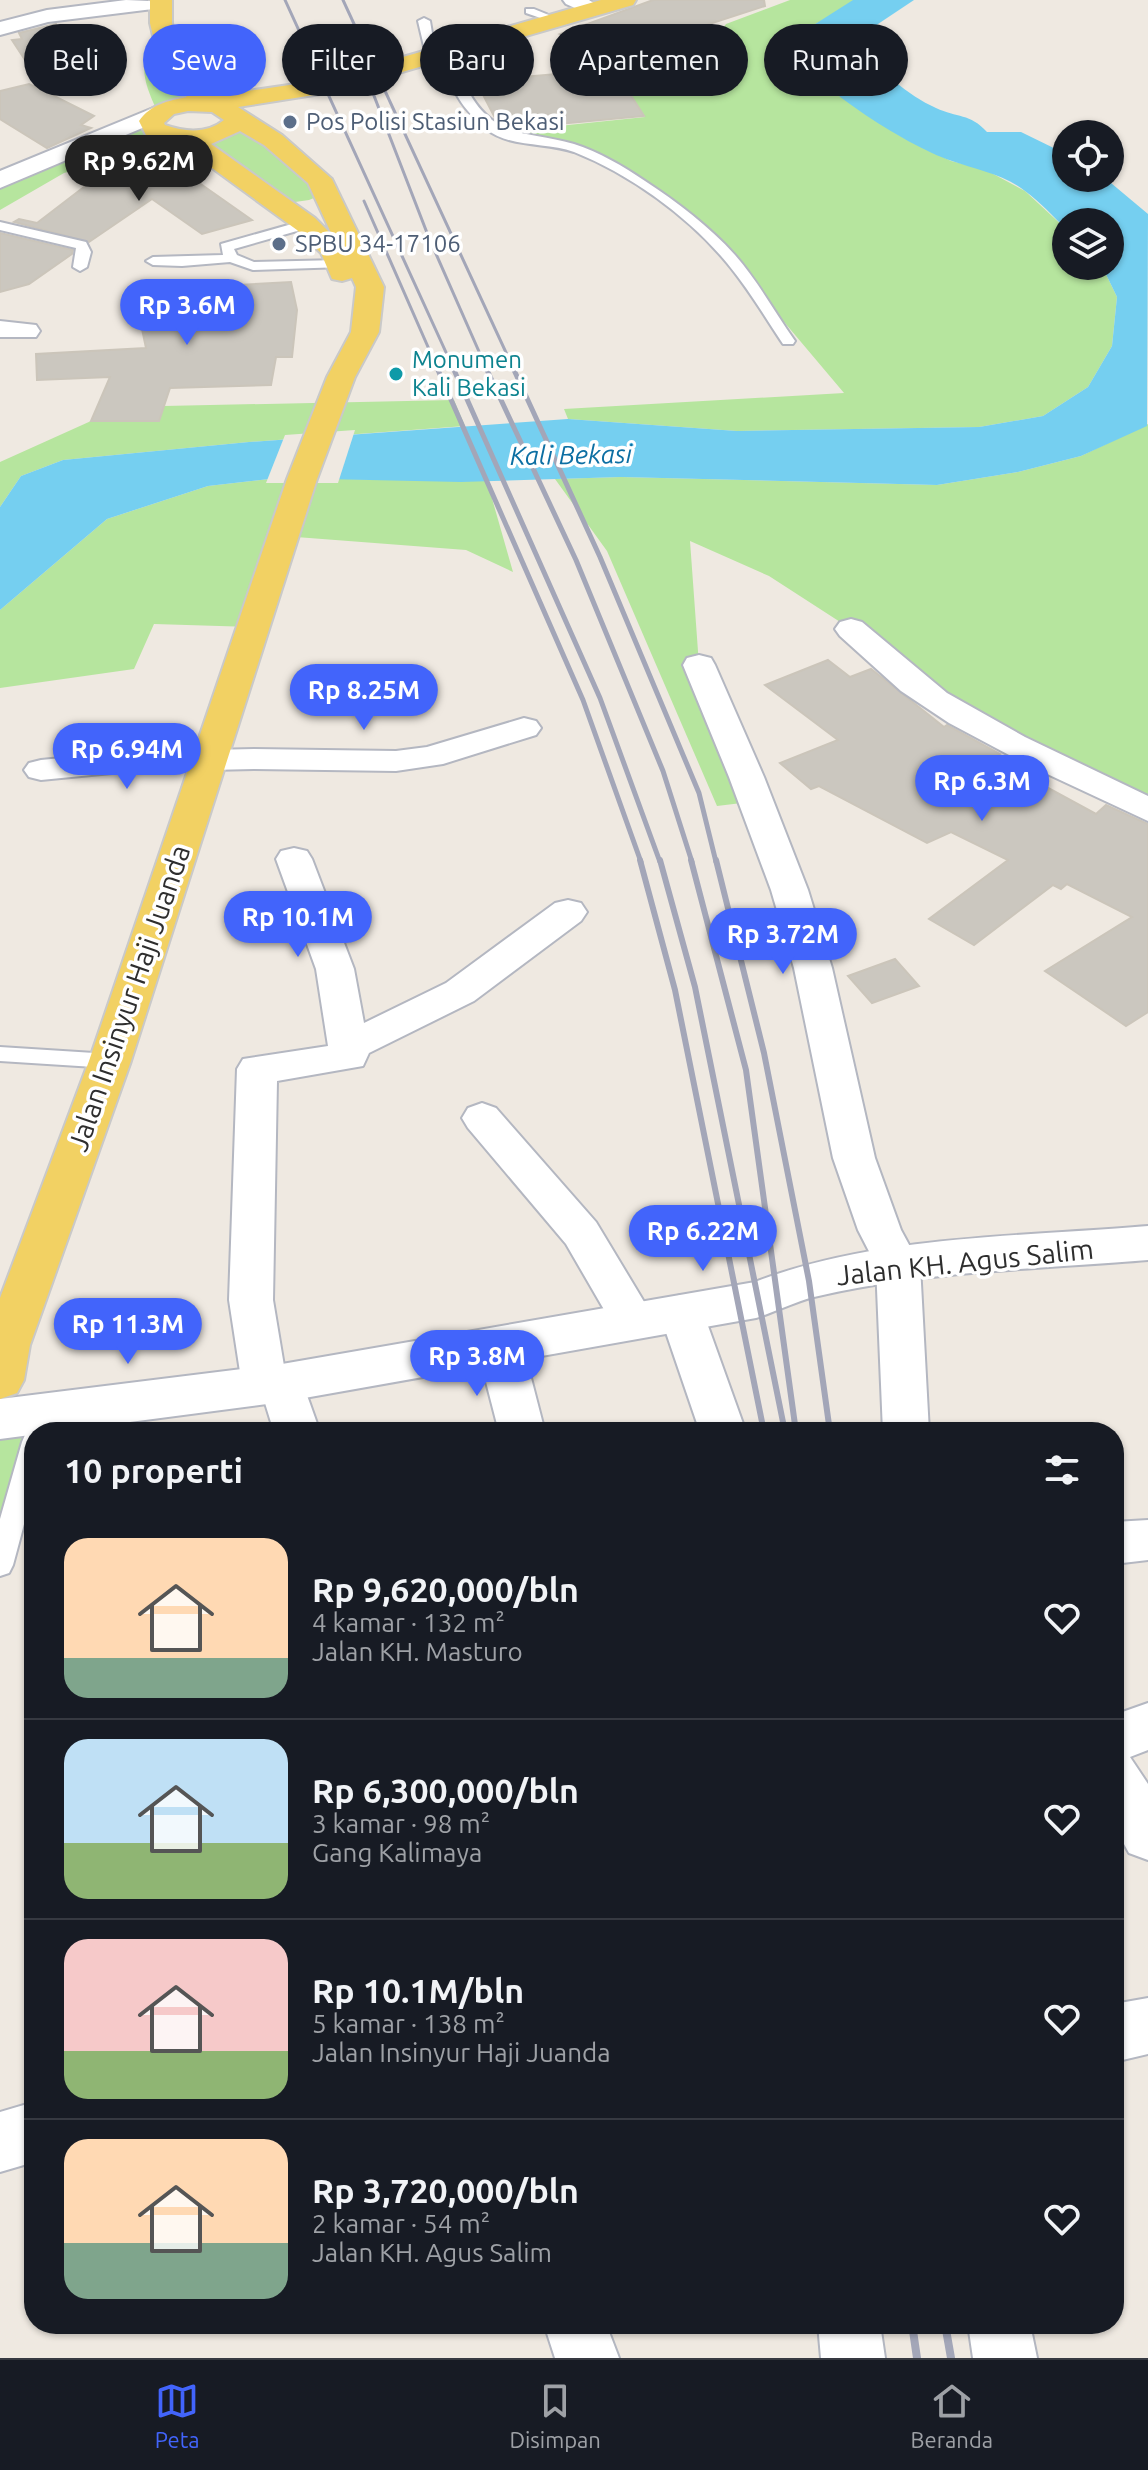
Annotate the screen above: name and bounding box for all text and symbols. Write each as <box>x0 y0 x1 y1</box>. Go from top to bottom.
chip: Beli <box>24 24 127 96</box>
chip: Sewa <box>143 24 266 96</box>
chip: Filter <box>282 24 404 96</box>
chip: Baru <box>420 24 534 96</box>
chip: Apartemen <box>550 24 748 96</box>
chip: Rumah <box>764 24 908 96</box>
place label: Pos Polisi Stasiun Bekasi <box>306 108 565 135</box>
marker: Pos Polisi Stasiun Bekasi <box>281 113 299 131</box>
map controls <box>1052 120 1124 280</box>
button: locate <box>1052 120 1124 192</box>
pin: Rp 9.62M <box>56 135 222 203</box>
text: Rp 9.62M <box>83 146 195 175</box>
button: layers <box>1052 208 1124 280</box>
place label: SPBU 34-17106 <box>295 230 461 257</box>
marker: SPBU 34-17106 <box>270 235 288 253</box>
pin: Rp 3.6M <box>113 279 261 347</box>
text: Rp 3.6M <box>138 290 236 319</box>
place label: Monumen Kali Bekasi <box>412 346 526 401</box>
marker: Monumen Kali Bekasi <box>387 365 405 383</box>
water label: Kali Bekasi <box>510 439 634 470</box>
pin: Rp 8.25M <box>281 664 447 732</box>
text: Rp 8.25M <box>308 675 420 704</box>
pin: Rp 6.94M <box>44 723 210 791</box>
text: Rp 6.94M <box>71 734 183 763</box>
pin: Rp 6.3M <box>908 755 1056 823</box>
text: Rp 6.3M <box>933 766 1031 795</box>
street label: Jalan Insinyur Haji Juanda <box>62 841 196 1155</box>
pin: Rp 10.1M <box>215 891 381 959</box>
text: Rp 10.1M <box>242 902 354 931</box>
pin: Rp 3.72M <box>700 908 866 976</box>
text: Rp 3.72M <box>727 919 839 948</box>
pin: Rp 6.22M <box>620 1205 786 1273</box>
text: Rp 6.22M <box>647 1216 759 1245</box>
street label: Jalan KH. Agus Salim <box>835 1233 1095 1290</box>
pin: Rp 11.3M <box>45 1298 211 1366</box>
text: Rp 11.3M <box>72 1309 184 1338</box>
pin: Rp 3.8M <box>403 1330 551 1398</box>
text: Rp 3.8M <box>428 1341 526 1370</box>
icon: filters <box>1040 1448 1084 1492</box>
text: 10 properti <box>64 1451 243 1489</box>
icon: home <box>128 1570 224 1666</box>
text: Rp 9,620,000/bln <box>312 1570 579 1608</box>
icon: heart <box>1040 1596 1084 1640</box>
text: 4 kamar · 132 m² <box>312 1608 505 1637</box>
text: Jalan KH. Masturo <box>312 1637 523 1666</box>
icon: home <box>128 1771 224 1867</box>
text: Rp 6,300,000/bln <box>312 1771 579 1809</box>
icon: heart <box>1040 1797 1084 1841</box>
text: 3 kamar · 98 m² <box>312 1809 490 1838</box>
text: Gang Kalimaya <box>312 1838 482 1867</box>
icon: home <box>128 1971 224 2067</box>
text: Rp 10.1M/bln <box>312 1971 524 2009</box>
icon: heart <box>1040 1997 1084 2041</box>
text: 5 kamar · 138 m² <box>312 2009 505 2038</box>
text: Jalan Insinyur Haji Juanda <box>312 2038 611 2067</box>
icon: home <box>128 2171 224 2267</box>
text: Rp 3,720,000/bln <box>312 2171 579 2209</box>
icon: heart <box>1040 2197 1084 2241</box>
text: 2 kamar · 54 m² <box>312 2209 490 2238</box>
text: Jalan KH. Agus Salim <box>312 2238 552 2267</box>
tab: Peta <box>155 2379 200 2452</box>
tab: Disimpan <box>509 2379 601 2452</box>
tab: Beranda <box>911 2379 993 2452</box>

